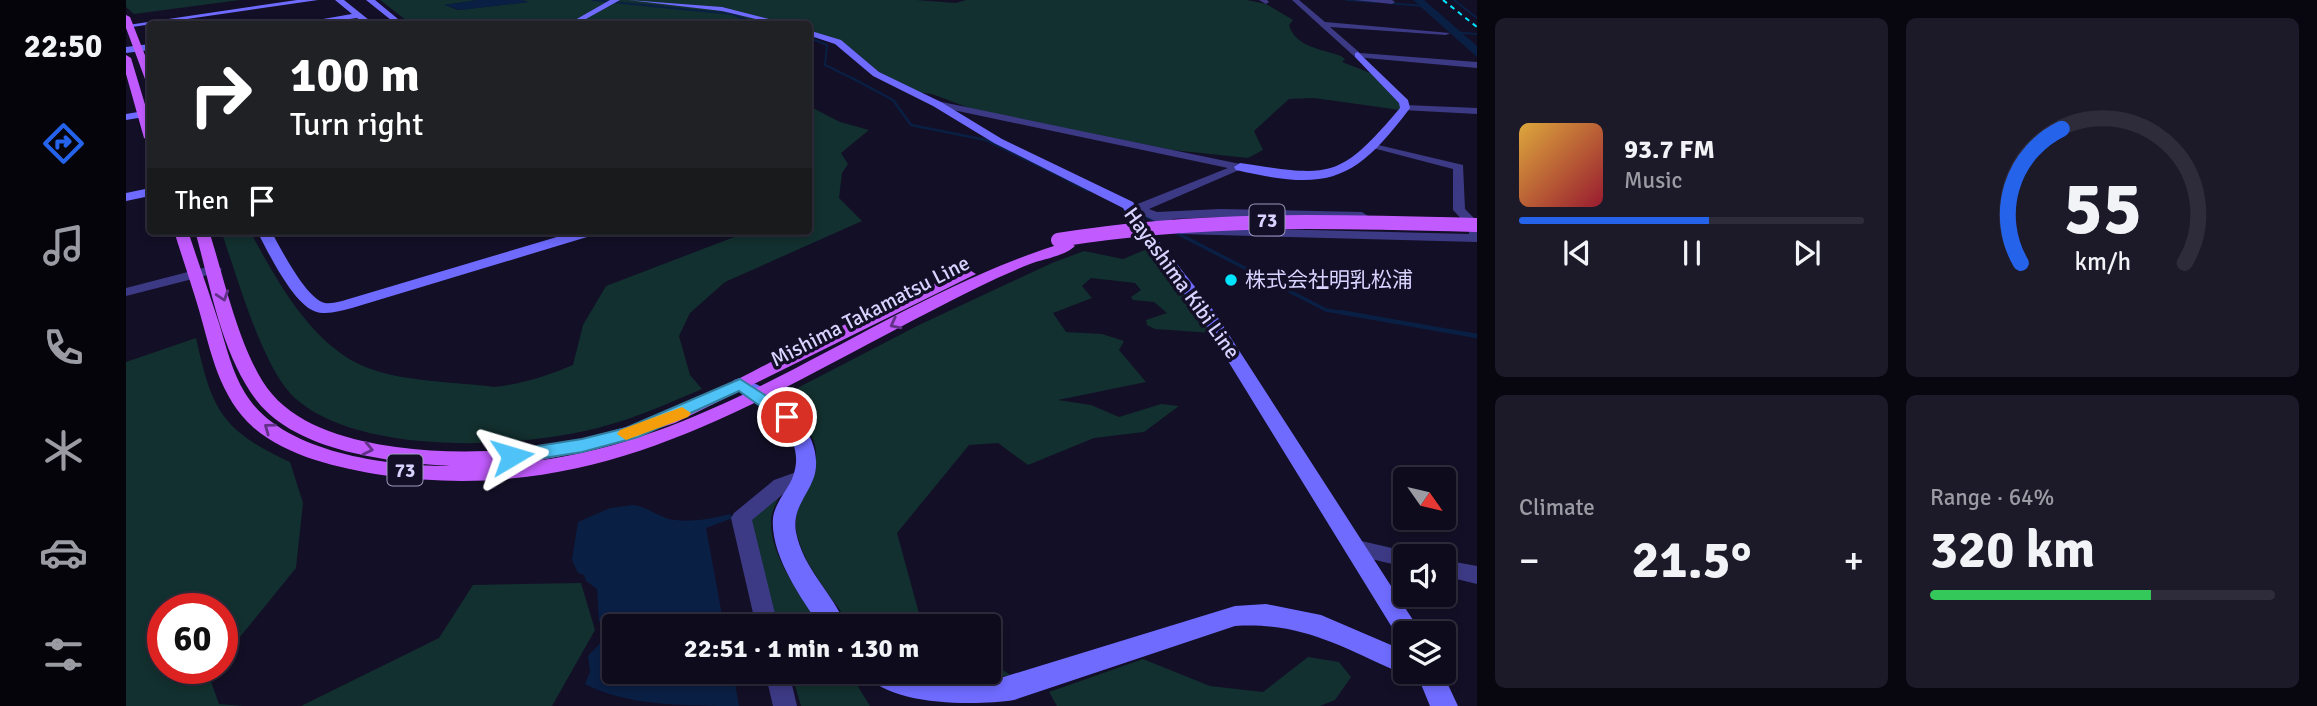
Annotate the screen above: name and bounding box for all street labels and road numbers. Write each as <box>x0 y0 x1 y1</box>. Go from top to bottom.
street label: Hayashima Kibi Line <box>1118 202 1246 364</box>
road number: 73 <box>1250 204 1284 235</box>
street label: Mishima Takamatsu Line <box>766 250 974 372</box>
road number: 73 <box>388 454 422 485</box>

